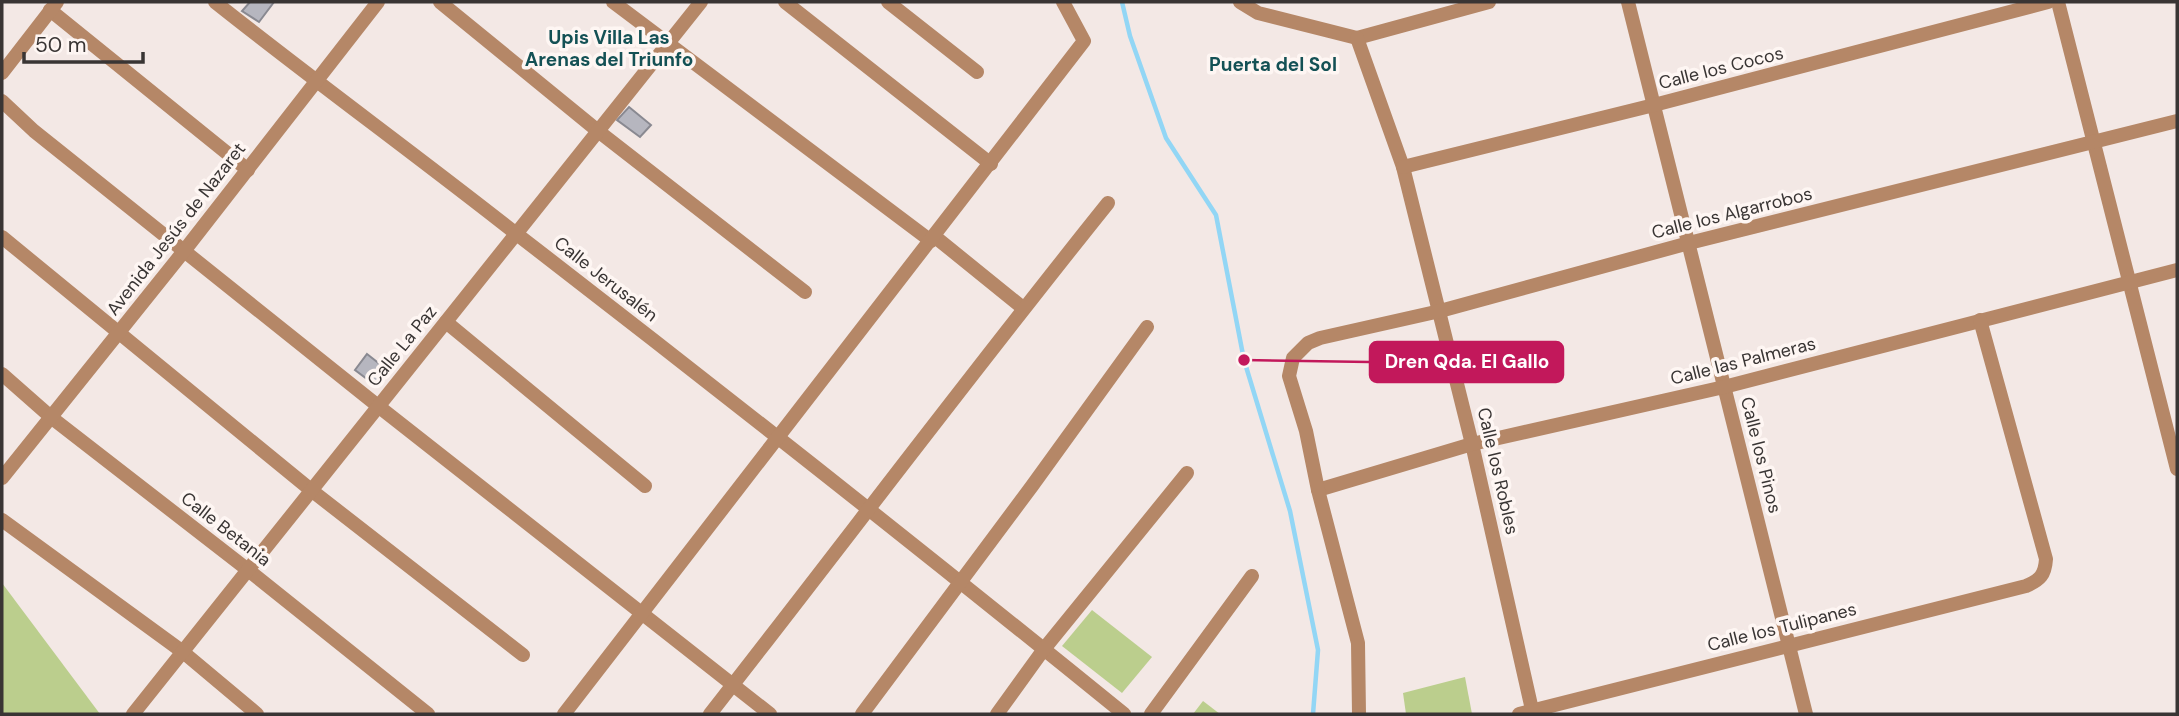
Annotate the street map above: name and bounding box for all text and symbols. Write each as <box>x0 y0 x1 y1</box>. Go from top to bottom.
scale bar <box>24 21 144 65</box>
district label: Upis Villa Las Arenas del Triunfo <box>525 25 693 72</box>
text: 50 m <box>35 31 86 59</box>
street label: Calle los Cocos <box>1656 41 1786 95</box>
district label: Puerta del Sol <box>1209 52 1337 77</box>
street label: Avenida Jesús de Nazaret <box>101 138 251 320</box>
street label: Calle los Algarrobos <box>1649 181 1815 245</box>
street label: Calle Jerusalén <box>549 231 663 327</box>
street label: Calle La Paz <box>362 300 442 392</box>
street label: Calle las Palmeras <box>1668 331 1818 391</box>
callout: Dren Qda. El Gallo <box>1370 342 1563 382</box>
text: Dren Qda. El Gallo <box>1385 349 1549 374</box>
street label: Calle los Pinos <box>1735 394 1787 516</box>
street label: Calle los Robles <box>1472 405 1524 537</box>
street label: Calle Betania <box>176 486 276 572</box>
street label: Calle los Tulipanes <box>1705 597 1859 657</box>

